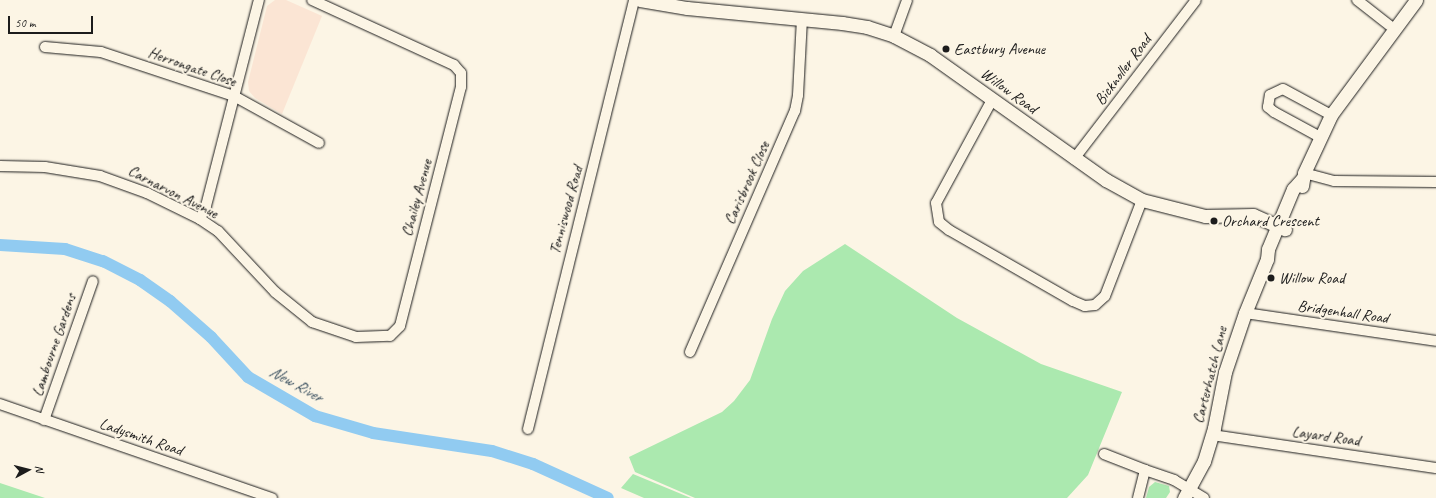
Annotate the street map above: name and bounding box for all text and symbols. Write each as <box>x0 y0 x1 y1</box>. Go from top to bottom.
scale bar <box>10 8 95 34</box>
text: 50 m <box>15 15 35 31</box>
street label: Bicknoller Road <box>1090 31 1156 109</box>
place label: Eastbury Avenue <box>954 39 1045 59</box>
street label: Herrongate Close <box>145 43 239 91</box>
marker: Eastbury Avenue <box>941 44 951 54</box>
street label: Willow Road <box>977 64 1041 118</box>
street label: Carisbrook Close <box>720 138 774 228</box>
street label: Chailey Avenue <box>398 157 436 239</box>
street label: Carnarvon Avenue <box>125 161 221 223</box>
street label: Tenniswood Road <box>545 164 587 256</box>
place label: Orchard Crescent <box>1222 211 1319 231</box>
marker: Orchard Crescent <box>1209 216 1219 226</box>
place label: Willow Road <box>1279 268 1344 288</box>
marker: Willow Road <box>1266 273 1276 283</box>
street label: Lambourne Gardens <box>27 291 81 399</box>
street label: Bridgenhall Road <box>1296 296 1390 328</box>
street label: Carterhatch Lane <box>1189 324 1231 426</box>
water label: New River <box>265 361 327 407</box>
street label: Ladysmith Road <box>97 414 185 460</box>
street label: Layard Road <box>1291 422 1361 450</box>
north arrow <box>8 450 48 490</box>
text: N <box>33 464 47 473</box>

